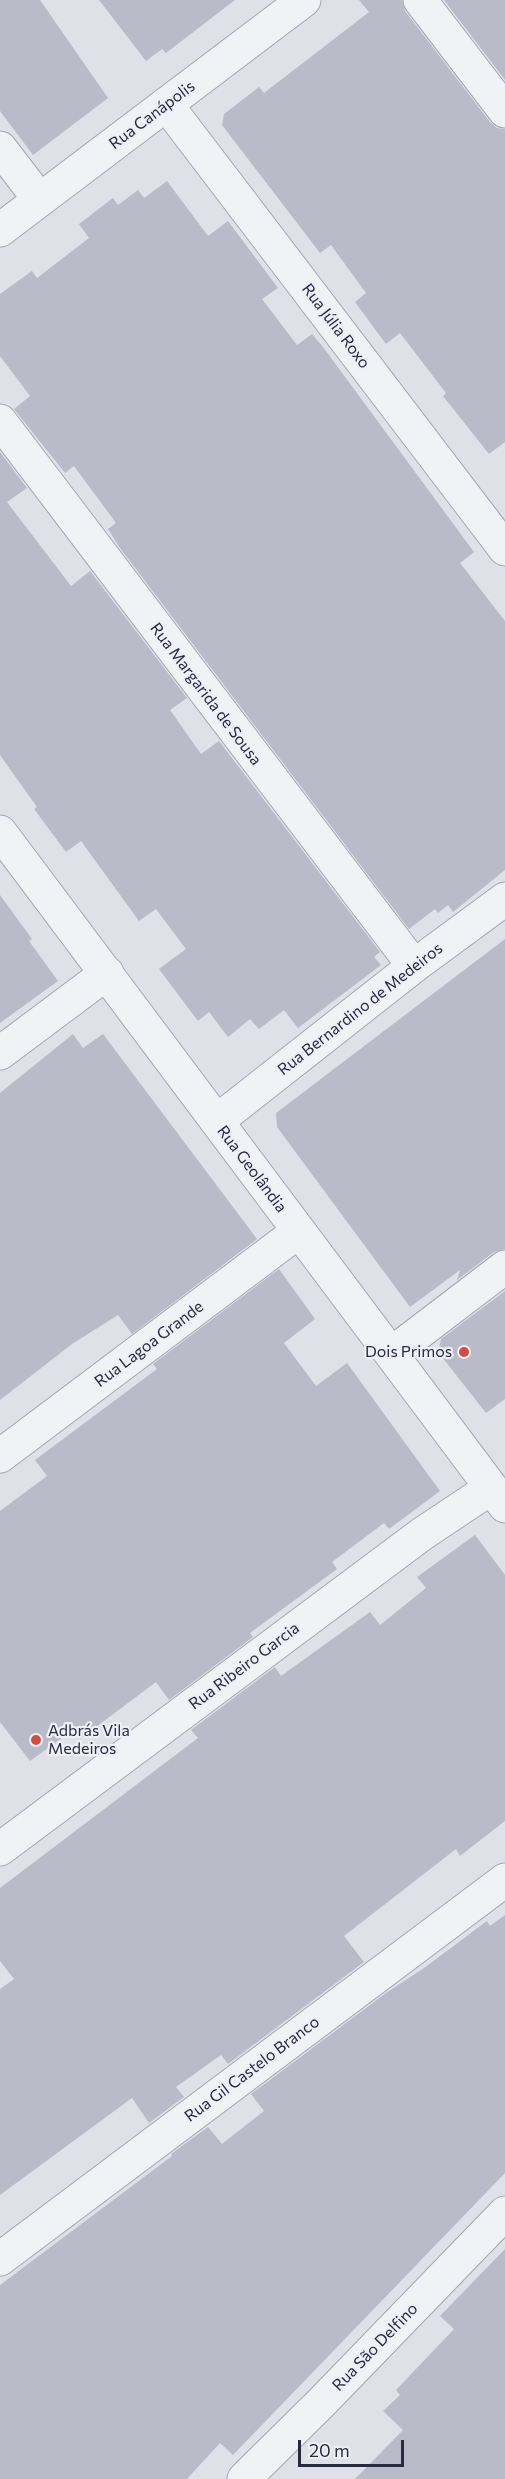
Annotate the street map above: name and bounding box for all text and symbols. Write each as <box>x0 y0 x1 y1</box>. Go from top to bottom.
street label: Rua Canápolis <box>105 77 199 153</box>
street label: Rua Júlia Roxo <box>298 280 374 372</box>
street label: Rua Margarida de Sousa <box>146 619 266 769</box>
street label: Rua Bernardino de Medeiros <box>274 939 446 1079</box>
street label: Rua Geolândia <box>213 1122 291 1216</box>
street label: Rua Lagoa Grande <box>91 1297 207 1391</box>
place label: Dois Primos <box>365 1342 452 1362</box>
marker: Dois Primos <box>457 1345 471 1359</box>
street label: Rua Ribeiro Garcia <box>185 1618 303 1714</box>
place label: Adbrás Vila Medeiros <box>48 1721 130 1759</box>
marker: Adbrás Vila Medeiros <box>29 1733 43 1747</box>
street label: Rua Gil Castelo Branco <box>181 2012 323 2126</box>
street label: Rua São Delfino <box>328 2299 422 2395</box>
scale bar <box>301 2428 408 2466</box>
text: 20 m <box>309 2439 350 2461</box>

